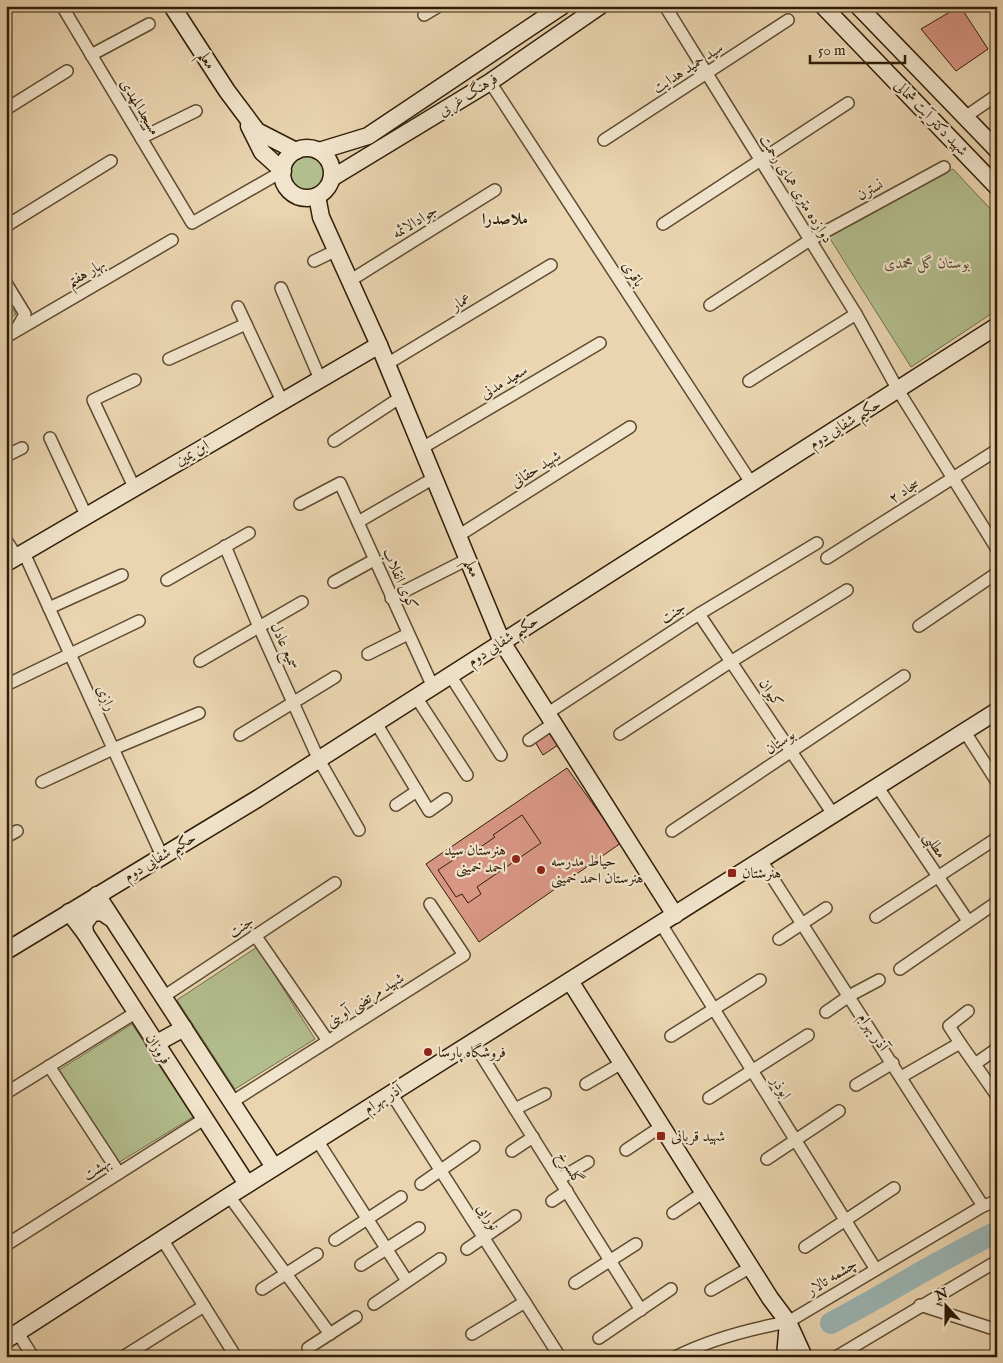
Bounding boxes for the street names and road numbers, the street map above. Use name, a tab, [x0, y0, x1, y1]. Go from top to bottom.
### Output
street label: سید حمید هدایت	[649, 38, 727, 98]
street label: معلم	[190, 47, 220, 76]
street label: فرهنگ غربی	[434, 68, 502, 122]
street label: مسجدالمهدی	[116, 75, 164, 139]
street label: شهید دکتر آیت شمالی	[890, 76, 972, 160]
street label: دوازده متری همای رحمت	[755, 131, 837, 247]
street label: نسترن	[853, 175, 887, 205]
street label: جوادالائمه	[389, 201, 441, 243]
street label: بهار هفتم	[63, 254, 111, 296]
street label: باقری	[618, 257, 648, 291]
street label: عمار	[446, 289, 474, 316]
street label: سعید مدنی	[477, 360, 531, 404]
street label: حکیم شفایی دوم	[806, 394, 887, 458]
street label: ابن یمین	[172, 436, 212, 470]
street label: شهید حقانی	[507, 446, 565, 492]
street label: سجاد ۲	[885, 474, 923, 508]
street label: کوی انقلاب	[378, 545, 422, 613]
street label: معلم	[455, 556, 484, 582]
street label: جنت	[657, 598, 689, 628]
street label: حکیم شفایی دوم	[464, 611, 545, 675]
street label: سمیع عادل	[262, 619, 304, 674]
street label: کیوان	[755, 675, 787, 711]
street label: رازی	[92, 682, 120, 714]
street label: بوستان	[761, 725, 799, 759]
street label: حکیم شفایی دوم	[120, 828, 202, 890]
street label: مطلبی	[918, 828, 951, 863]
street label: جنت	[225, 912, 257, 942]
street label: شهید مرتضی آوینی	[322, 968, 408, 1032]
street label: آذر بهرام	[851, 1009, 893, 1058]
street label: فروزان	[141, 1030, 175, 1068]
street label: ابوذر	[766, 1071, 795, 1103]
street label: آذر بهرام	[360, 1079, 409, 1121]
street label: گلسرخ	[550, 1148, 587, 1190]
street label: بهشت	[79, 1153, 115, 1185]
street label: نورایی	[472, 1200, 504, 1234]
street label: چشمه تالار	[801, 1254, 861, 1301]

